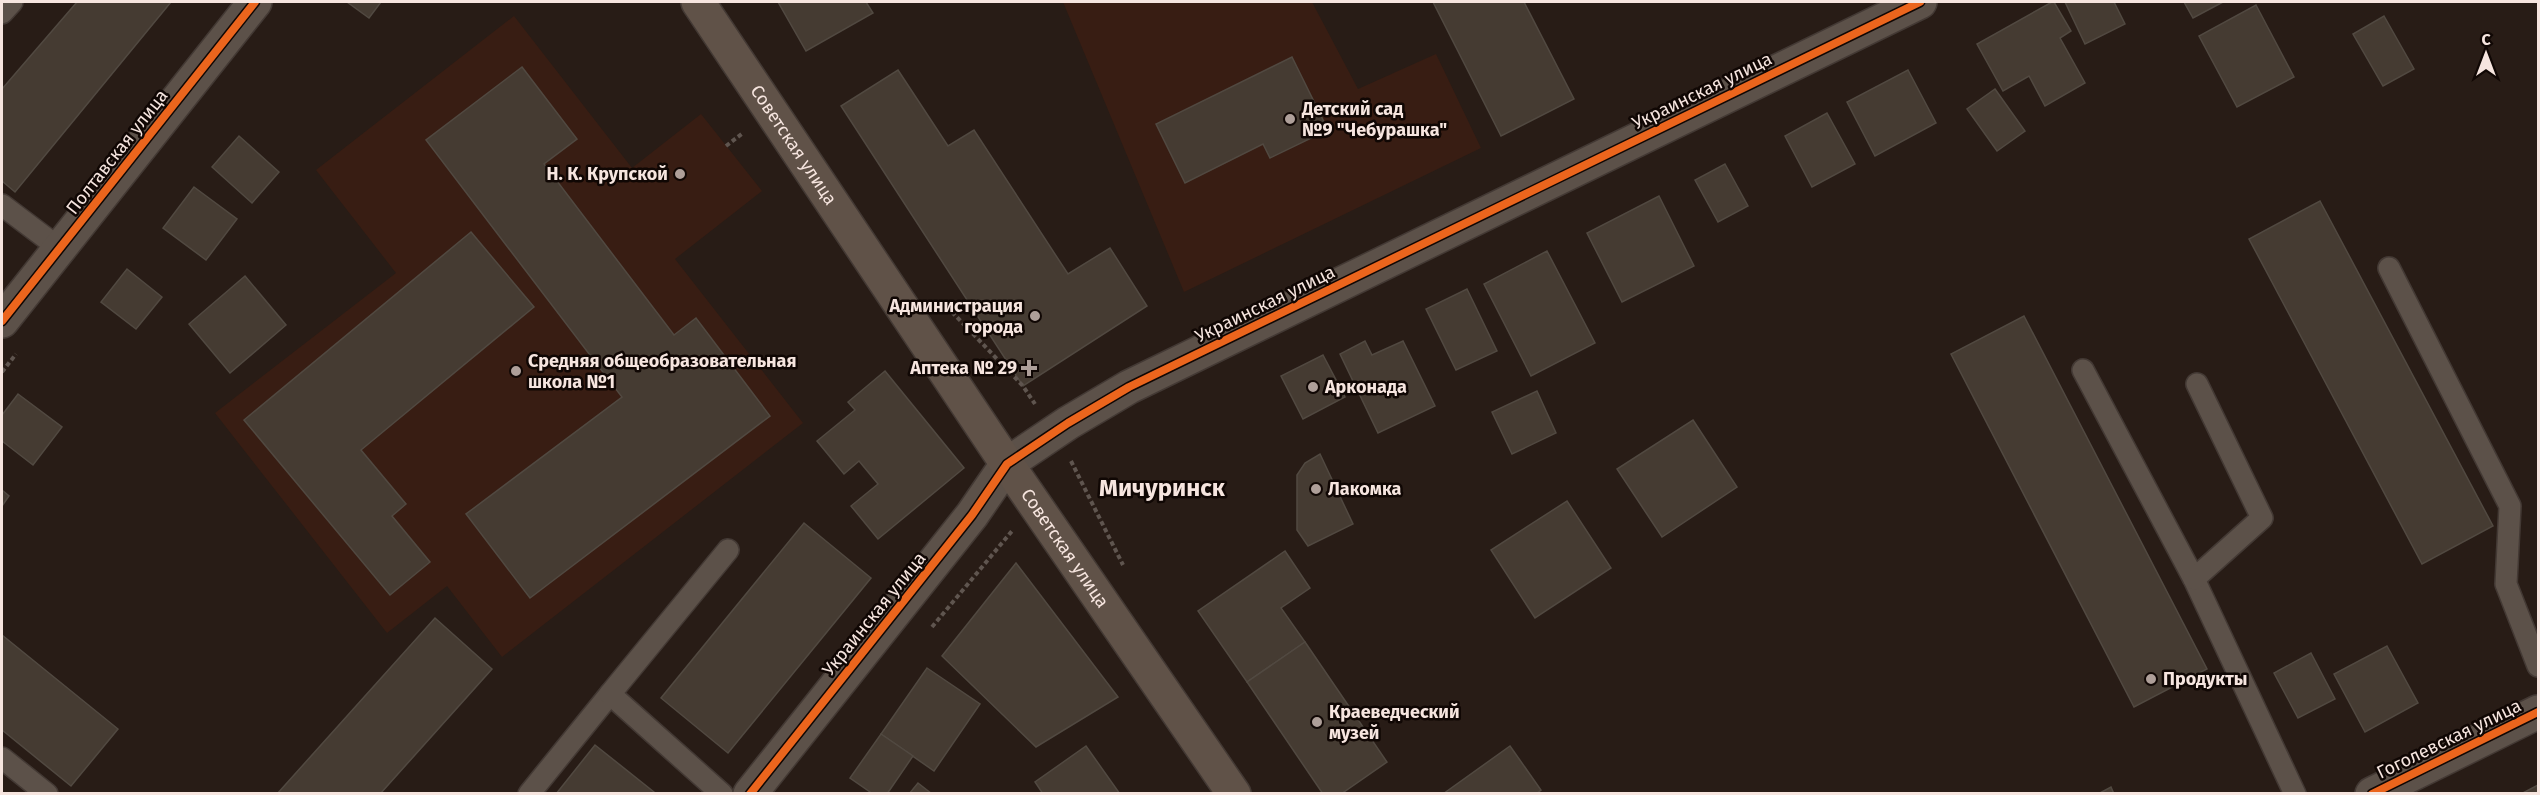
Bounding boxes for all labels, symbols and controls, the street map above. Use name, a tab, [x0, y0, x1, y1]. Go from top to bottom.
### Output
north arrow	[2456, 24, 2516, 84]
text: С	[2481, 30, 2491, 49]
street label: Украинская улица	[1629, 48, 1775, 134]
street label: Советская улица	[746, 81, 842, 209]
street label: Полтавская улица	[61, 85, 173, 219]
place label: Детский сад №9 "Чебурашка"	[1301, 98, 1447, 141]
marker: Детский сад №9 "Чебурашка"	[1283, 112, 1297, 126]
place label: Н. К. Крупской	[547, 163, 668, 185]
marker: Н. К. Крупской	[673, 167, 687, 181]
street label: Украинская улица	[1192, 261, 1338, 347]
place label: Администрация города	[888, 295, 1023, 338]
marker: Администрация города	[1028, 309, 1042, 323]
place label: Средняя общеобразовательная школа №1	[528, 350, 797, 393]
place label: Аптека № 29	[909, 357, 1017, 379]
marker: Аптека № 29	[1022, 361, 1036, 375]
marker: Средняя общеобразовательная школа №1	[509, 364, 523, 378]
place label: Арконада	[1324, 376, 1407, 398]
marker: Арконада	[1306, 380, 1320, 394]
district label: Мичуринск	[1099, 474, 1226, 502]
place label: Лакомка	[1328, 478, 1401, 500]
marker: Лакомка	[1309, 482, 1323, 496]
street label: Советская улица	[1016, 484, 1114, 612]
street label: Украинская улица	[817, 548, 931, 680]
place label: Продукты	[2163, 668, 2247, 690]
marker: Продукты	[2144, 672, 2158, 686]
street label: Гоголевская улица	[2373, 694, 2525, 784]
place label: Краеведческий музей	[1329, 701, 1460, 744]
marker: Краеведческий музей	[1310, 715, 1324, 729]

